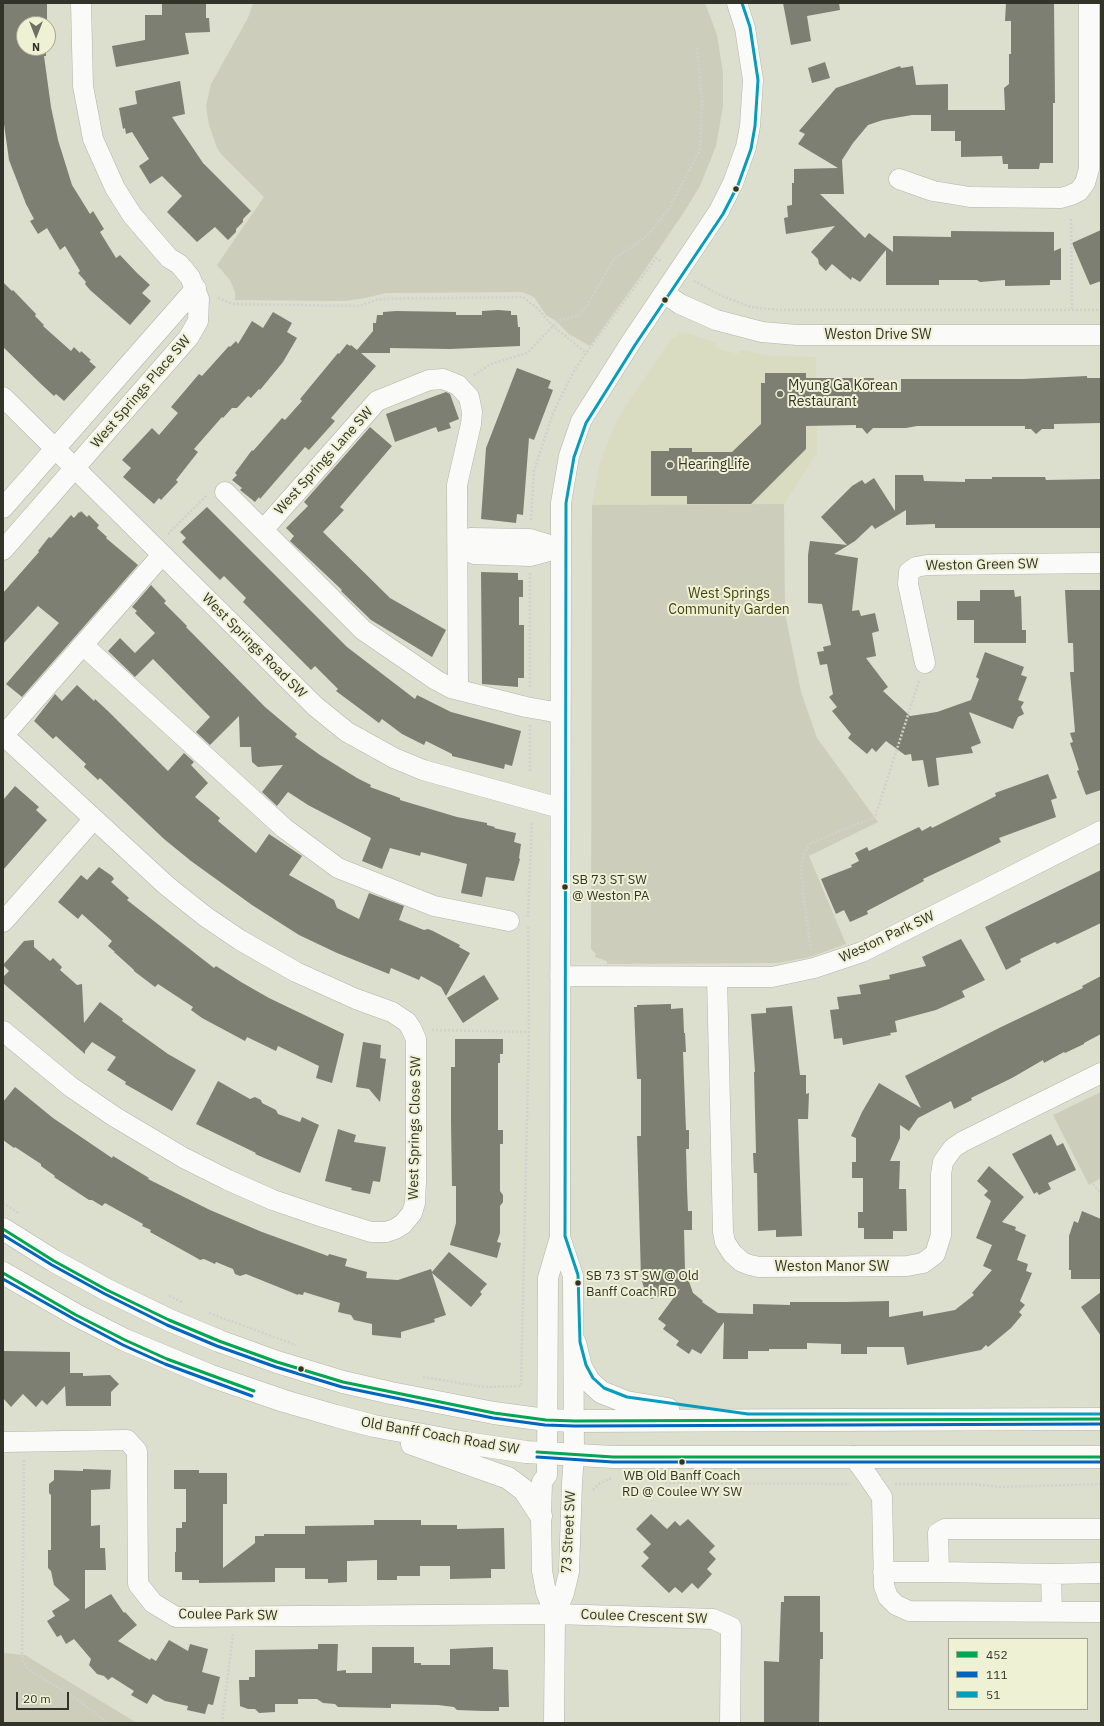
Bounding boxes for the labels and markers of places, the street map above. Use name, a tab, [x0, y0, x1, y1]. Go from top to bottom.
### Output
unlabelled marker	[731, 184, 741, 194]
unlabelled marker	[660, 295, 670, 305]
place label: Myung Ga Korean Restaurant	[788, 378, 898, 410]
marker: Myung Ga Korean Restaurant	[775, 389, 785, 399]
place label: HearingLife	[678, 457, 750, 473]
marker: HearingLife	[665, 460, 675, 470]
place label: SB 73 ST SW @ Weston PA	[572, 872, 649, 903]
marker: SB 73 ST SW @ Weston PA	[560, 882, 570, 892]
place label: SB 73 ST SW @ Old Banff Coach RD	[586, 1268, 699, 1299]
marker: SB 73 ST SW @ Old Banff Coach RD	[573, 1278, 583, 1288]
unlabelled marker	[296, 1364, 306, 1374]
marker: WB Old Banff Coach RD @ Coulee WY SW	[677, 1457, 687, 1467]
place label: WB Old Banff Coach RD @ Coulee WY SW	[622, 1468, 742, 1499]

